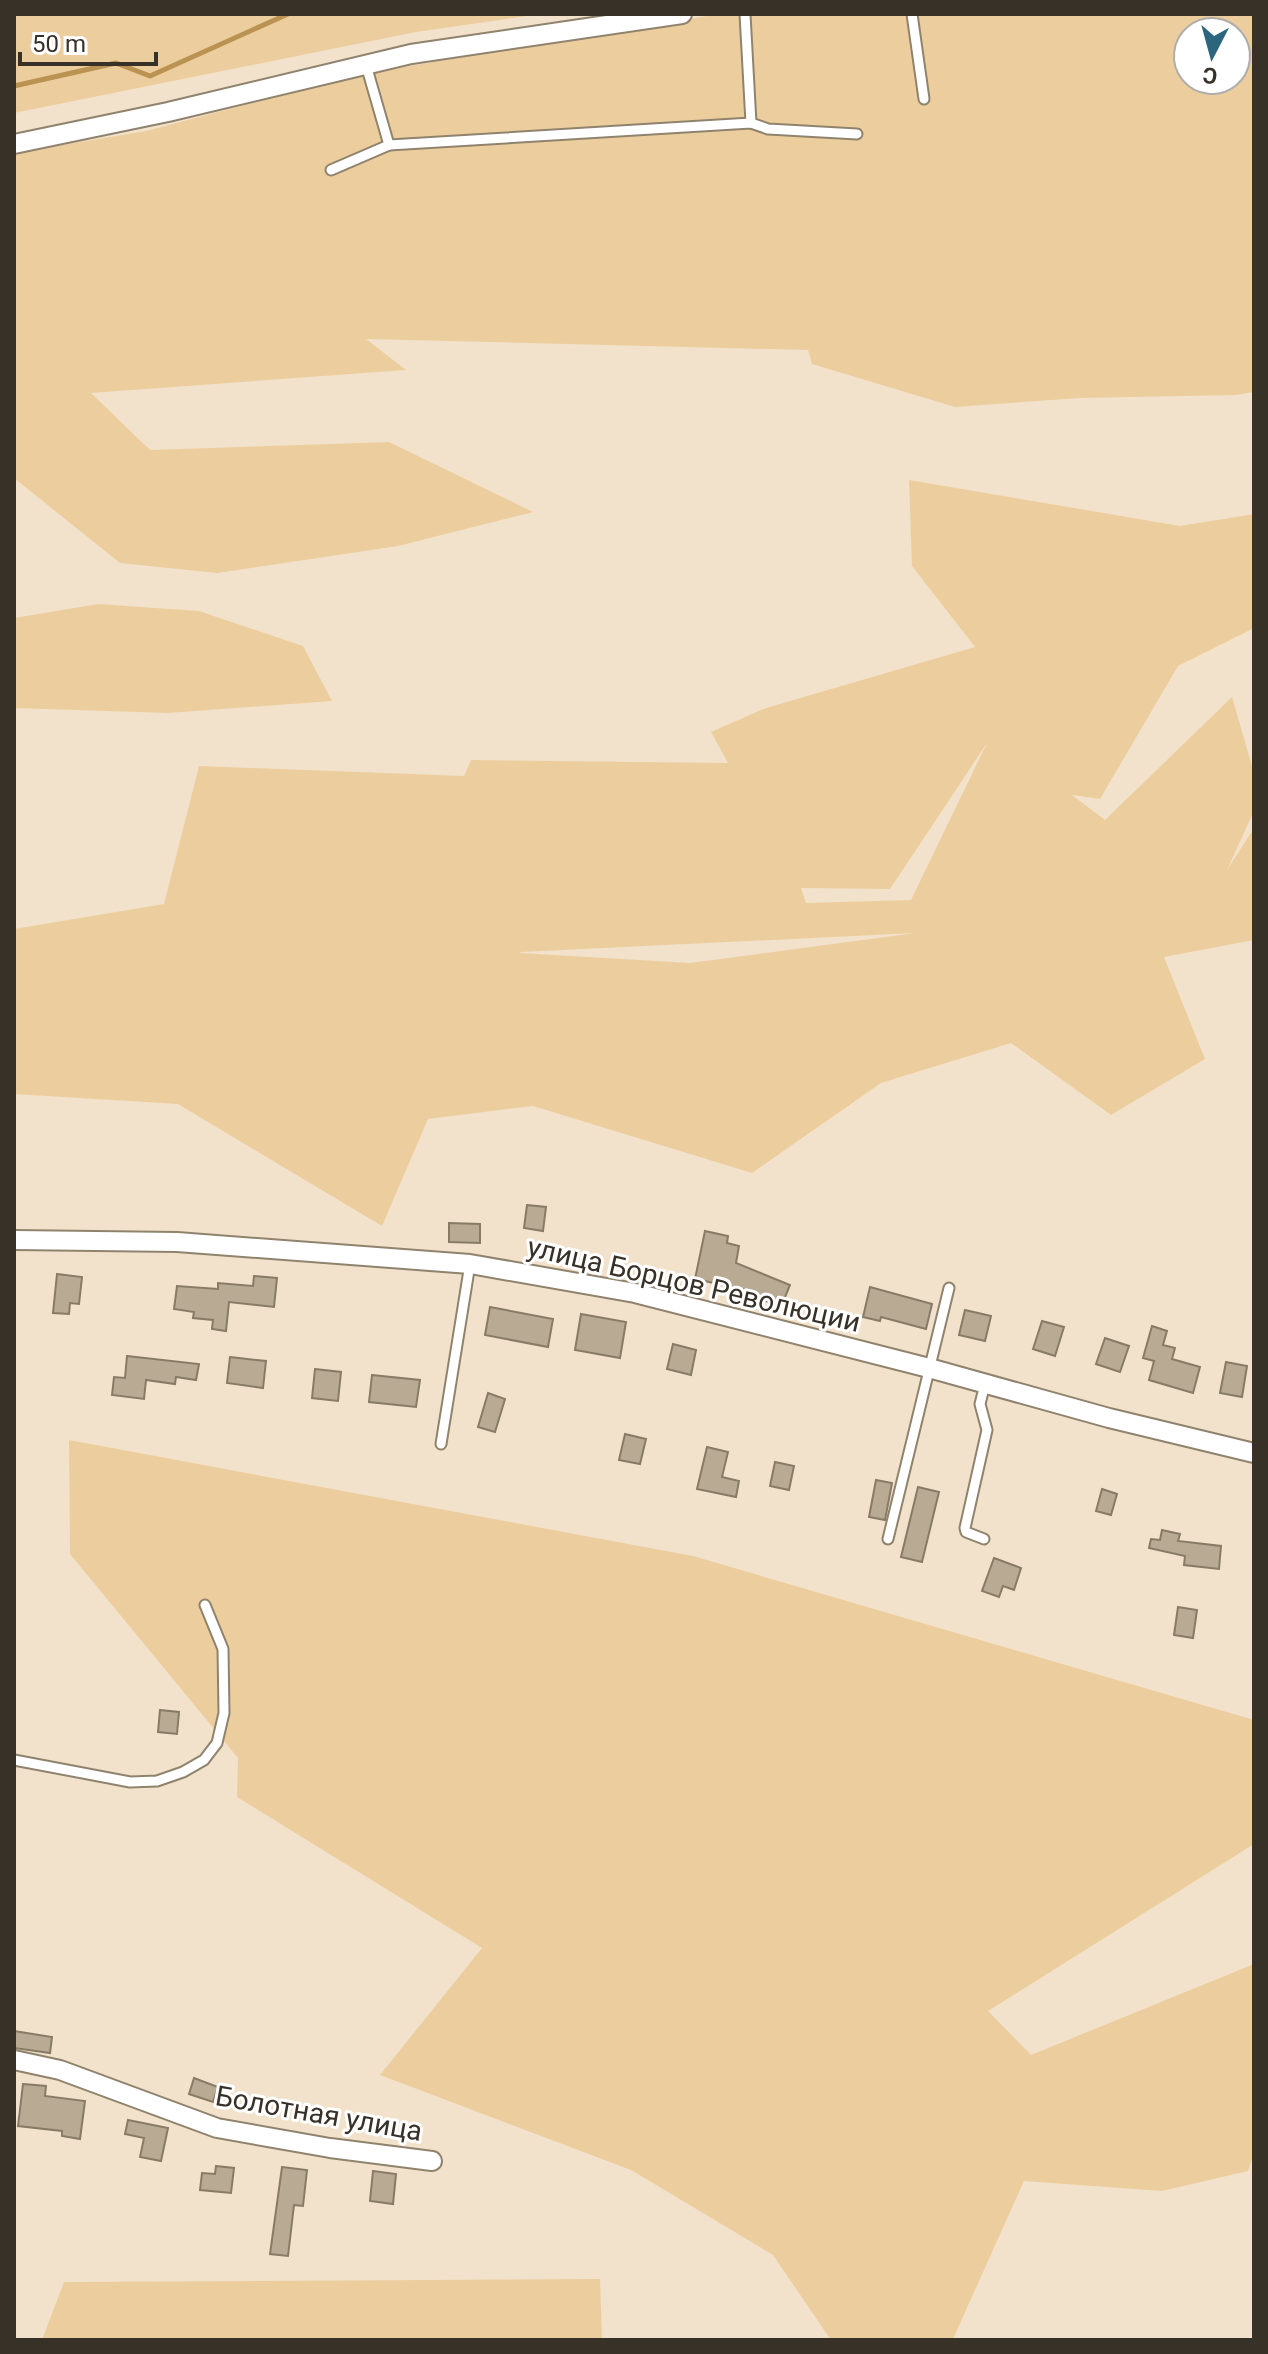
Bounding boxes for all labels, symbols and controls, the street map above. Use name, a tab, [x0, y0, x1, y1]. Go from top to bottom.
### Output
scale bar	[20, 16, 156, 66]
north arrow	[1172, 16, 1252, 96]
text: 50 m	[32, 30, 86, 58]
text: С	[1201, 62, 1218, 89]
street label: улица Борцов Революции	[524, 1230, 864, 1339]
street label: Болотная улица	[213, 2079, 425, 2148]

